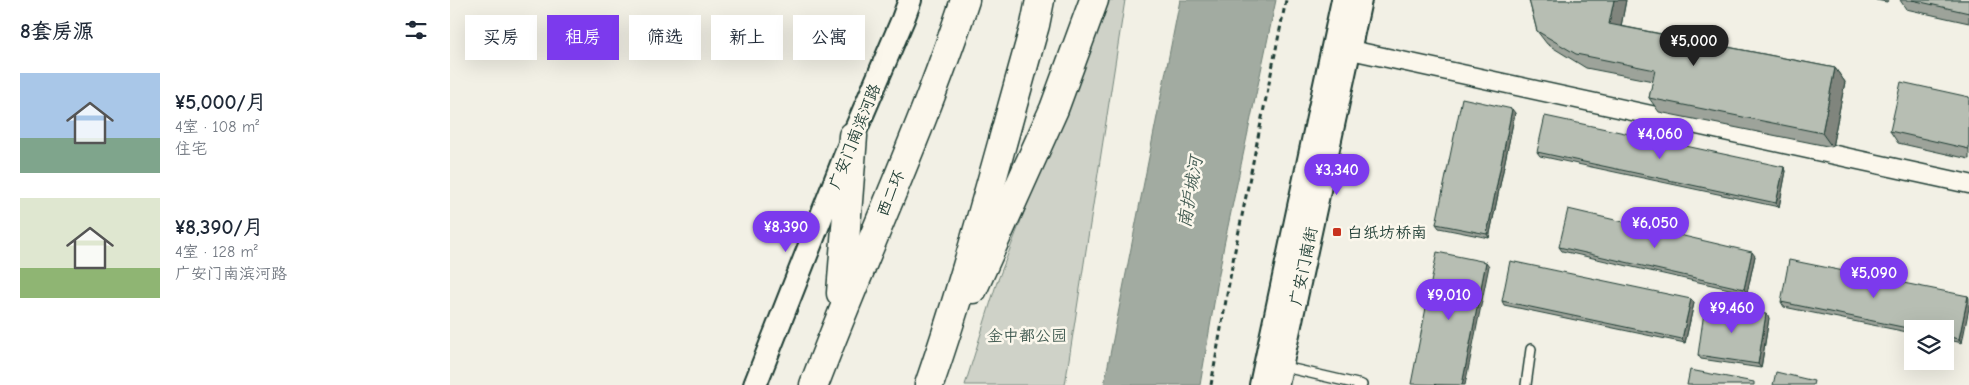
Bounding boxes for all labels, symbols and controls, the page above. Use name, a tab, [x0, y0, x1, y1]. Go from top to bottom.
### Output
chip: 买房	[465, 15, 537, 60]
chip: 租房	[547, 15, 619, 60]
chip: 筛选	[629, 15, 701, 60]
chip: 新上	[711, 15, 783, 60]
chip: 公寓	[793, 15, 865, 60]
icon: filters	[402, 16, 430, 44]
text: 8套房源	[20, 19, 94, 43]
pin: ¥5,000	[1653, 24, 1735, 67]
text: ¥5,000	[1671, 32, 1717, 50]
street label: 广安门南滨河路	[826, 81, 884, 192]
text: ¥5,000/月	[175, 90, 267, 114]
icon: home	[60, 93, 120, 153]
text: 4室 · 108 m²	[175, 118, 259, 136]
pin: ¥4,060	[1619, 118, 1701, 160]
text: ¥4,060	[1637, 125, 1683, 143]
text: 住宅	[175, 140, 207, 158]
water label: 南护城河	[1174, 152, 1208, 229]
pin: ¥3,340	[1296, 154, 1378, 196]
text: ¥3,340	[1315, 161, 1359, 179]
street label: 西二环	[874, 168, 908, 219]
pin: ¥6,050	[1614, 206, 1696, 249]
pin: ¥8,390	[745, 210, 827, 253]
text: ¥6,050	[1632, 214, 1678, 232]
text: ¥8,390/月	[175, 215, 264, 239]
icon: home	[60, 218, 120, 278]
text: ¥8,390	[764, 218, 808, 236]
place label: 白纸坊桥南	[1347, 224, 1427, 242]
street label: 广安门南街	[1287, 225, 1321, 307]
marker: 白纸坊桥南	[1331, 226, 1343, 238]
text: 4室 · 128 m²	[175, 243, 258, 261]
pin: ¥5,090	[1833, 256, 1915, 299]
text: ¥5,090	[1851, 264, 1897, 282]
text: 广安门南滨河路	[175, 265, 287, 283]
pin: ¥9,010	[1408, 278, 1490, 321]
text: ¥9,010	[1427, 286, 1471, 304]
pin: ¥9,460	[1691, 292, 1773, 334]
text: ¥9,460	[1710, 299, 1754, 317]
map controls	[1904, 320, 1954, 370]
button: layers	[1904, 320, 1954, 370]
park label: 金中都公园	[987, 327, 1067, 345]

